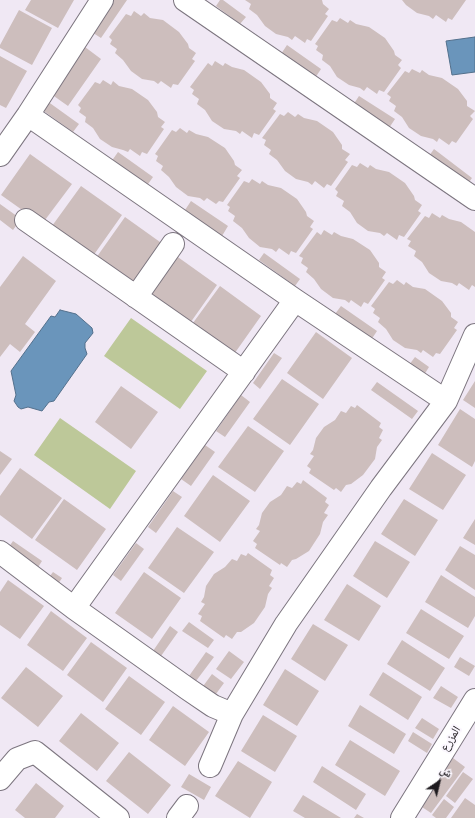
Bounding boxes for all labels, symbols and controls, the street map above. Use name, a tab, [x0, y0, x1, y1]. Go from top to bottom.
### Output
street label: المزرع	[438, 724, 464, 754]
north arrow	[419, 762, 459, 802]
text: ش	[438, 763, 455, 780]

